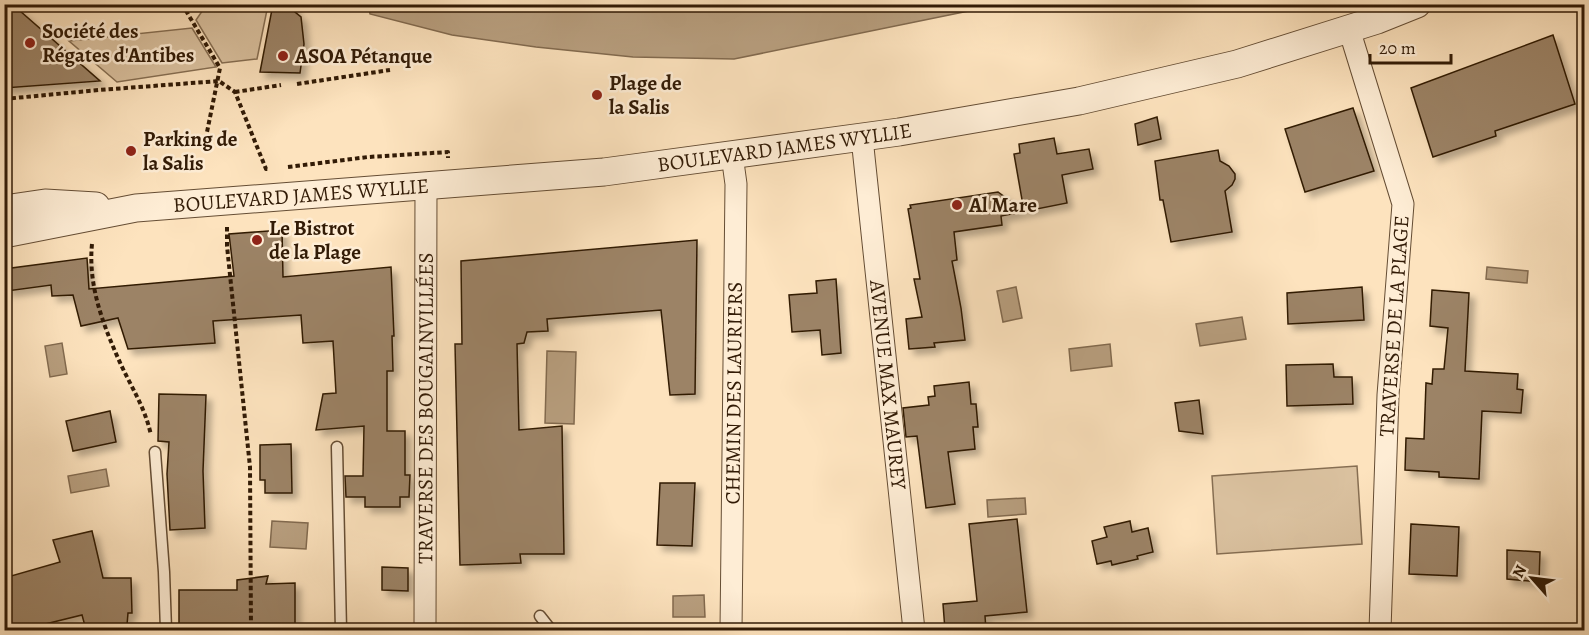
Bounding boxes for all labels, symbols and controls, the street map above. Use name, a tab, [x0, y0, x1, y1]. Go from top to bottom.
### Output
place label: Société des Régates d'Antibes	[42, 17, 194, 69]
scale bar	[1370, 27, 1451, 65]
marker: Société des Régates d'Antibes	[23, 36, 37, 50]
text: 20 m	[1379, 36, 1416, 60]
place label: ASOA Pétanque	[294, 42, 432, 70]
marker: ASOA Pétanque	[276, 49, 290, 63]
place label: Plage de la Salis	[609, 69, 682, 121]
marker: Plage de la Salis	[590, 88, 604, 102]
street label: BOULEVARD JAMES WYLLIE	[655, 116, 914, 179]
place label: Parking de la Salis	[143, 125, 238, 177]
marker: Parking de la Salis	[124, 144, 138, 158]
street label: BOULEVARD JAMES WYLLIE	[172, 172, 430, 219]
place label: Al Mare	[968, 191, 1037, 219]
marker: Al Mare	[950, 198, 964, 212]
place label: Le Bistrot de la Plage	[269, 214, 361, 266]
street label: TRAVERSE DE LA PLAGE	[1372, 215, 1416, 437]
marker: Le Bistrot de la Plage	[250, 233, 264, 247]
street label: TRAVERSE DES BOUGAINVILLÉES	[411, 252, 440, 564]
street label: AVENUE MAX MAUREY	[863, 278, 913, 491]
street label: CHEMIN DES LAURIERS	[718, 281, 749, 505]
north arrow	[1502, 548, 1562, 608]
text: N	[1507, 561, 1532, 582]

